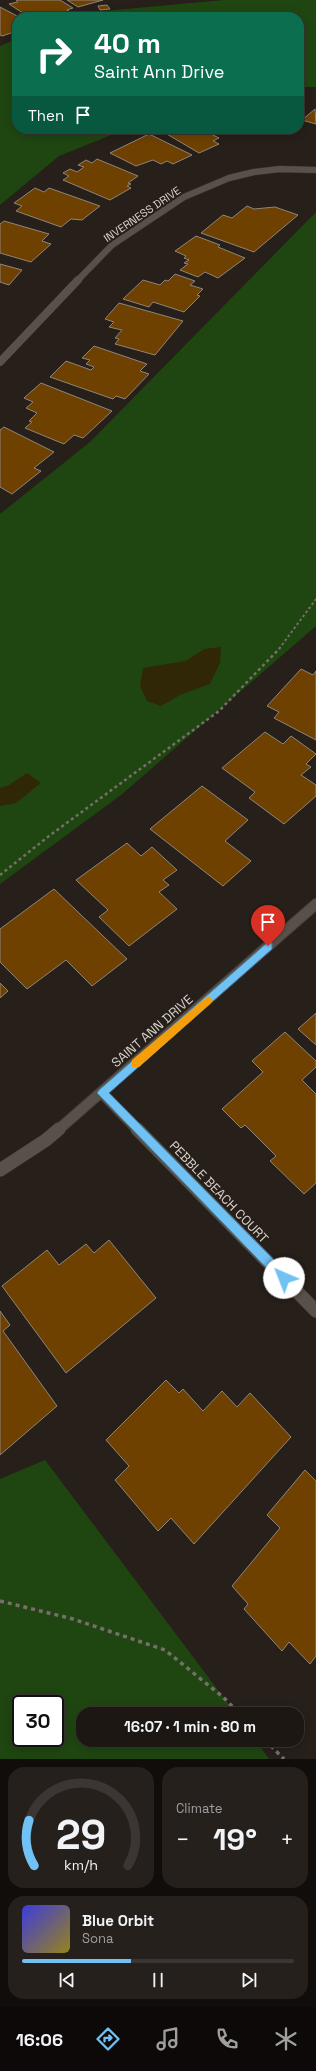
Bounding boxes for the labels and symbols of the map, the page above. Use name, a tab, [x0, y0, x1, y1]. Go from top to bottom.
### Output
street label: INVERNESS DRIVE	[101, 183, 183, 245]
pin	[251, 905, 285, 946]
street label: SAINT ANN DRIVE	[108, 991, 196, 1071]
street label: PEBBLE BEACH COURT	[166, 1137, 272, 1247]
position arrow	[263, 1257, 305, 1299]
speed limit sign: 30	[12, 1695, 64, 1747]

